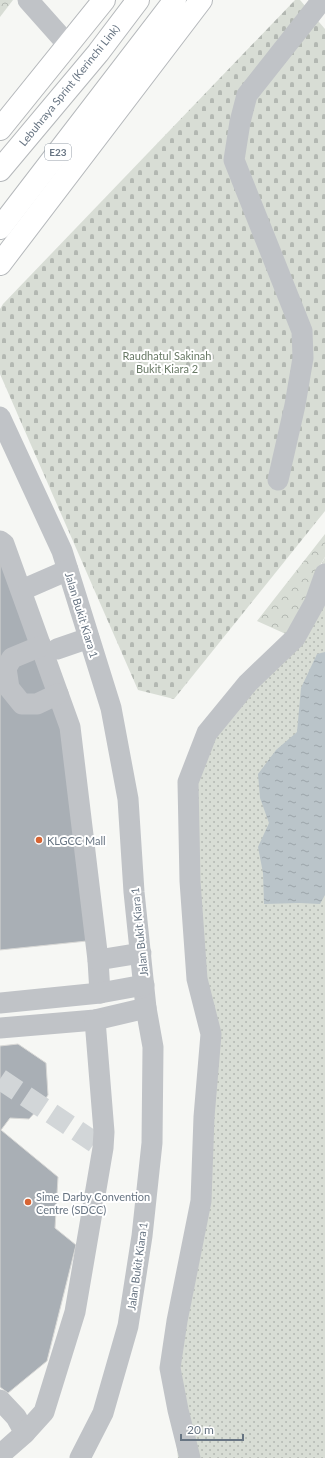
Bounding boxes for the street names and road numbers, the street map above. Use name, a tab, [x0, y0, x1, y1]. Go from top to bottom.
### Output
street label: Lebuhraya Sprint (Kerinchi Link)	[16, 22, 122, 148]
road number: E23	[45, 144, 71, 160]
street label: Jalan Bukit Kiara 1	[63, 571, 101, 659]
street label: Jalan Bukit Kiara 1	[128, 887, 150, 977]
street label: Jalan Bukit Kiara 1	[124, 1221, 150, 1311]

